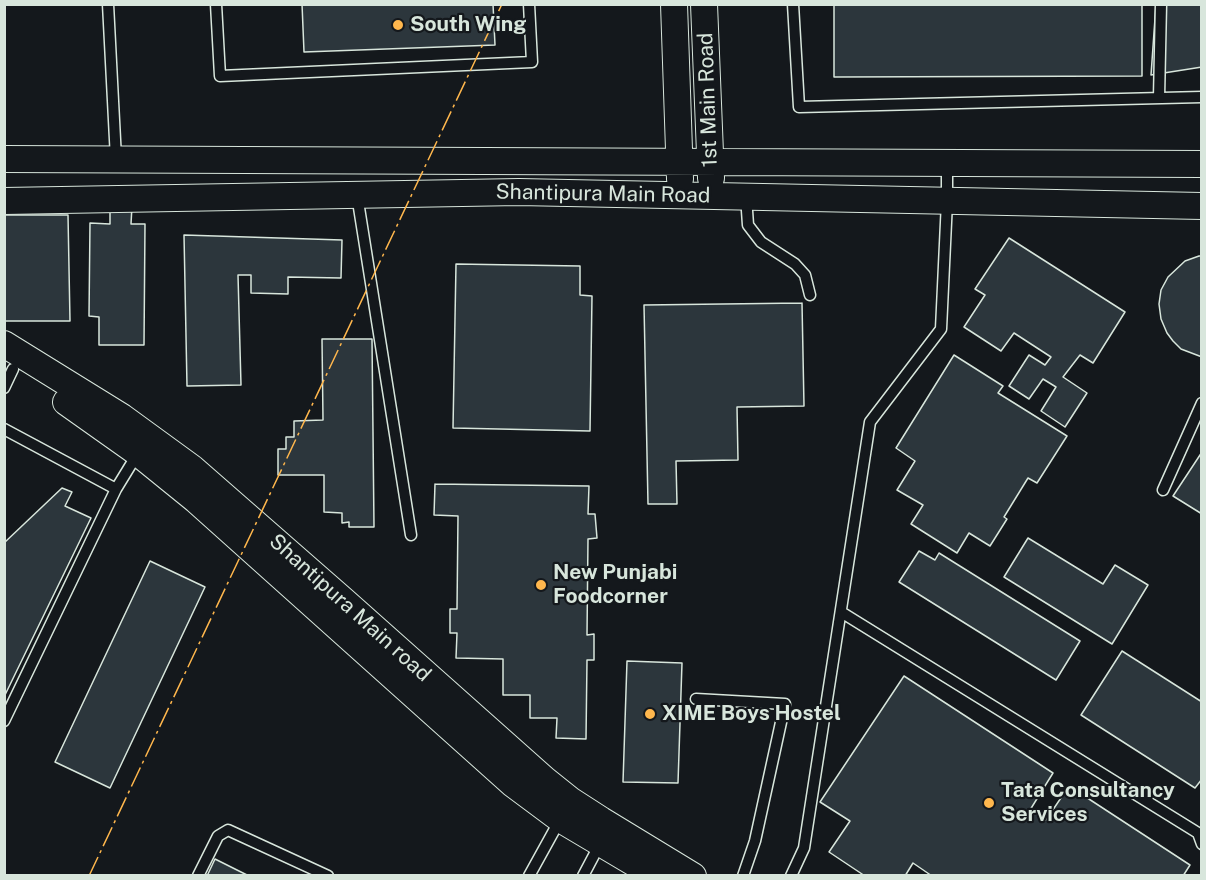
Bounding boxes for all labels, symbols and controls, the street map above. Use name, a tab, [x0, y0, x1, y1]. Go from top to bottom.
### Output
place label: South Wing	[410, 12, 527, 38]
marker: South Wing	[391, 18, 405, 32]
street label: 1st Main Road	[693, 32, 723, 168]
street label: Shantipura Main Road	[495, 180, 711, 208]
street label: Shantipura Main road	[264, 529, 436, 687]
place label: New Punjabi Foodcorner	[553, 560, 677, 610]
marker: New Punjabi Foodcorner	[534, 578, 548, 592]
place label: XIME Boys Hostel	[662, 701, 841, 727]
marker: XIME Boys Hostel	[643, 707, 657, 721]
place label: Tata Consultancy Services	[1001, 778, 1175, 828]
marker: Tata Consultancy Services	[982, 796, 996, 810]

